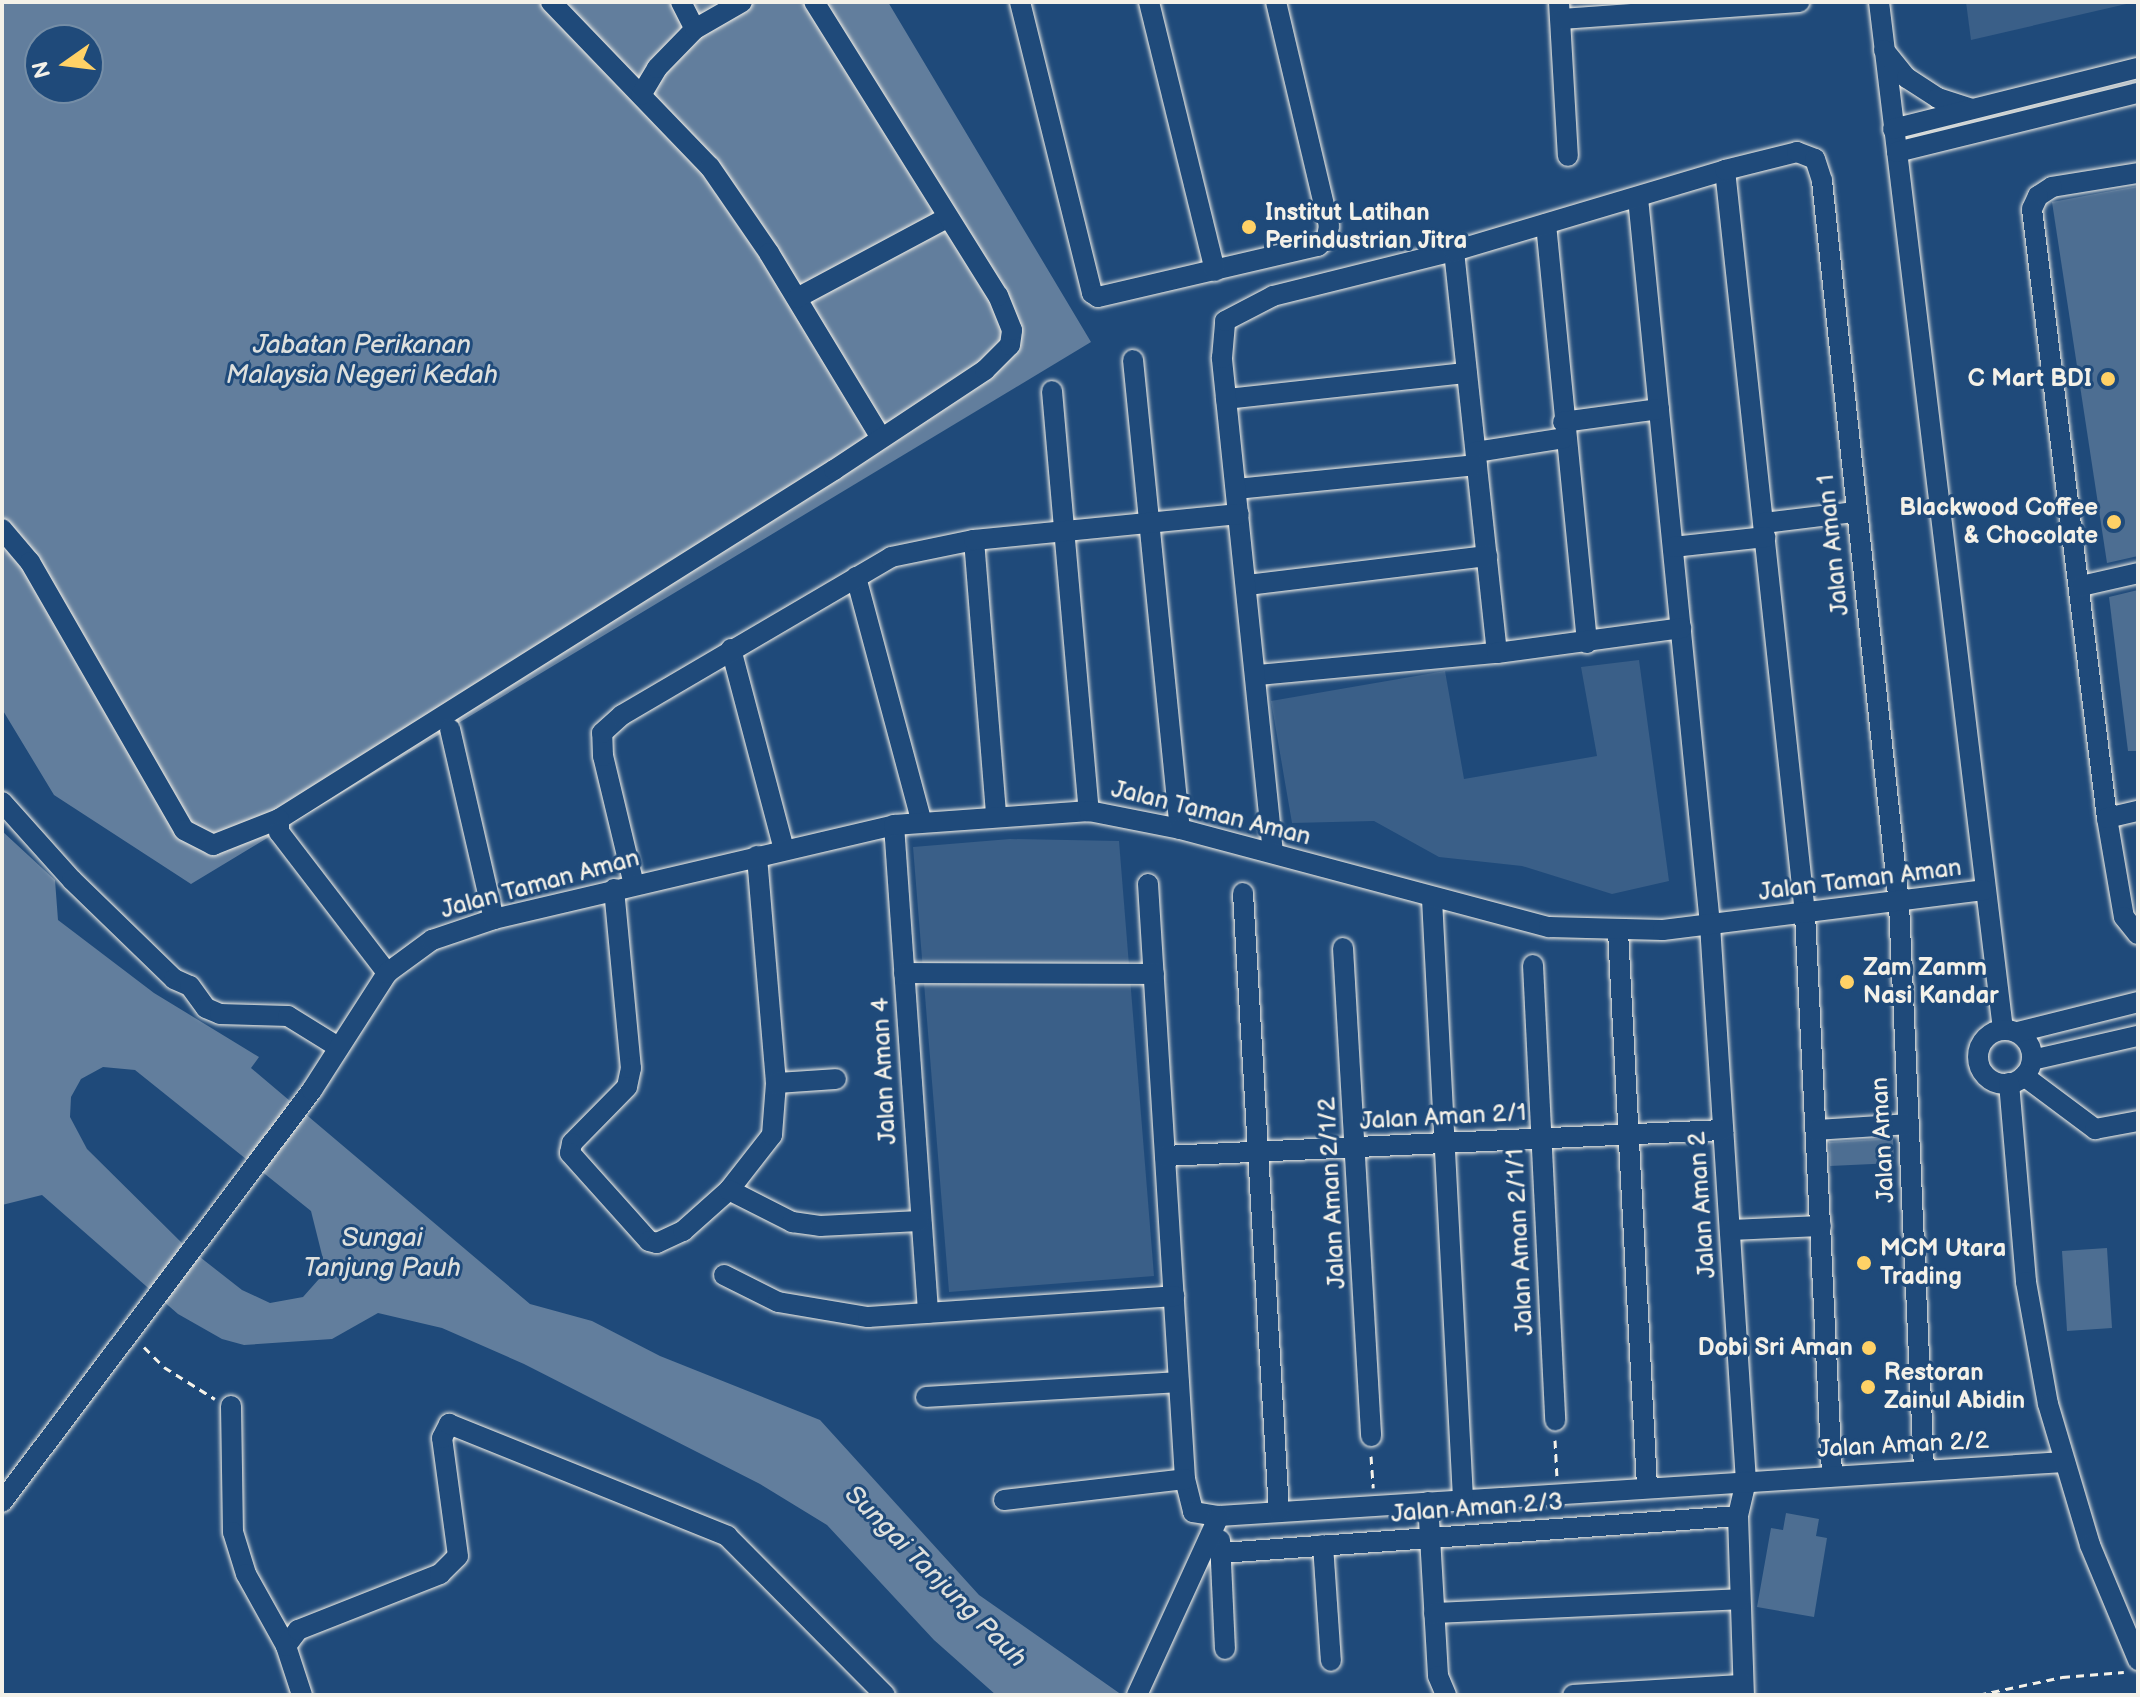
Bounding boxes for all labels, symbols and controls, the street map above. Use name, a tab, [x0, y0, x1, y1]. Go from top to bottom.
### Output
north arrow	[24, 24, 104, 104]
text: N	[27, 58, 57, 81]
place label: Institut Latihan Perindustrian Jitra	[1265, 199, 1467, 255]
marker: Institut Latihan Perindustrian Jitra	[1240, 218, 1258, 236]
water label: Jabatan Perikanan Malaysia Negeri Kedah	[226, 330, 498, 392]
place label: C Mart BDI	[1968, 365, 2092, 393]
marker: C Mart BDI	[2099, 370, 2117, 388]
street label: Jalan Aman 1	[1811, 473, 1855, 617]
place label: Blackwood Coffee & Chocolate	[1899, 494, 2098, 550]
marker: Blackwood Coffee & Chocolate	[2105, 513, 2123, 531]
street label: Jalan Taman Aman	[1108, 774, 1314, 852]
street label: Jalan Taman Aman	[437, 844, 643, 924]
street label: Jalan Taman Aman	[1757, 853, 1963, 907]
place label: Zam Zamm Nasi Kandar	[1863, 954, 1999, 1010]
marker: Zam Zamm Nasi Kandar	[1838, 973, 1856, 991]
street label: Jalan Aman 4	[866, 997, 902, 1145]
street label: Jalan Aman	[1865, 1076, 1901, 1204]
street label: Jalan Aman 2/1/2	[1313, 1096, 1351, 1290]
street label: Jalan Aman 2/1	[1359, 1098, 1527, 1136]
street label: Jalan Aman 2	[1683, 1131, 1721, 1279]
street label: Jalan Aman 2/1/1	[1501, 1148, 1539, 1336]
water label: Sungai Tanjung Pauh	[303, 1223, 461, 1284]
place label: MCM Utara Trading	[1880, 1235, 2006, 1291]
marker: MCM Utara Trading	[1855, 1254, 1873, 1272]
place label: Dobi Sri Aman	[1698, 1334, 1853, 1362]
marker: Dobi Sri Aman	[1860, 1339, 1878, 1357]
place label: Restoran Zainul Abidin	[1884, 1359, 2025, 1415]
marker: Restoran Zainul Abidin	[1859, 1378, 1877, 1396]
street label: Jalan Aman 2/2	[1817, 1426, 1989, 1464]
water label: Sungai Tanjung Pauh	[837, 1479, 1033, 1675]
street label: Jalan Aman 2/3	[1390, 1488, 1564, 1528]

